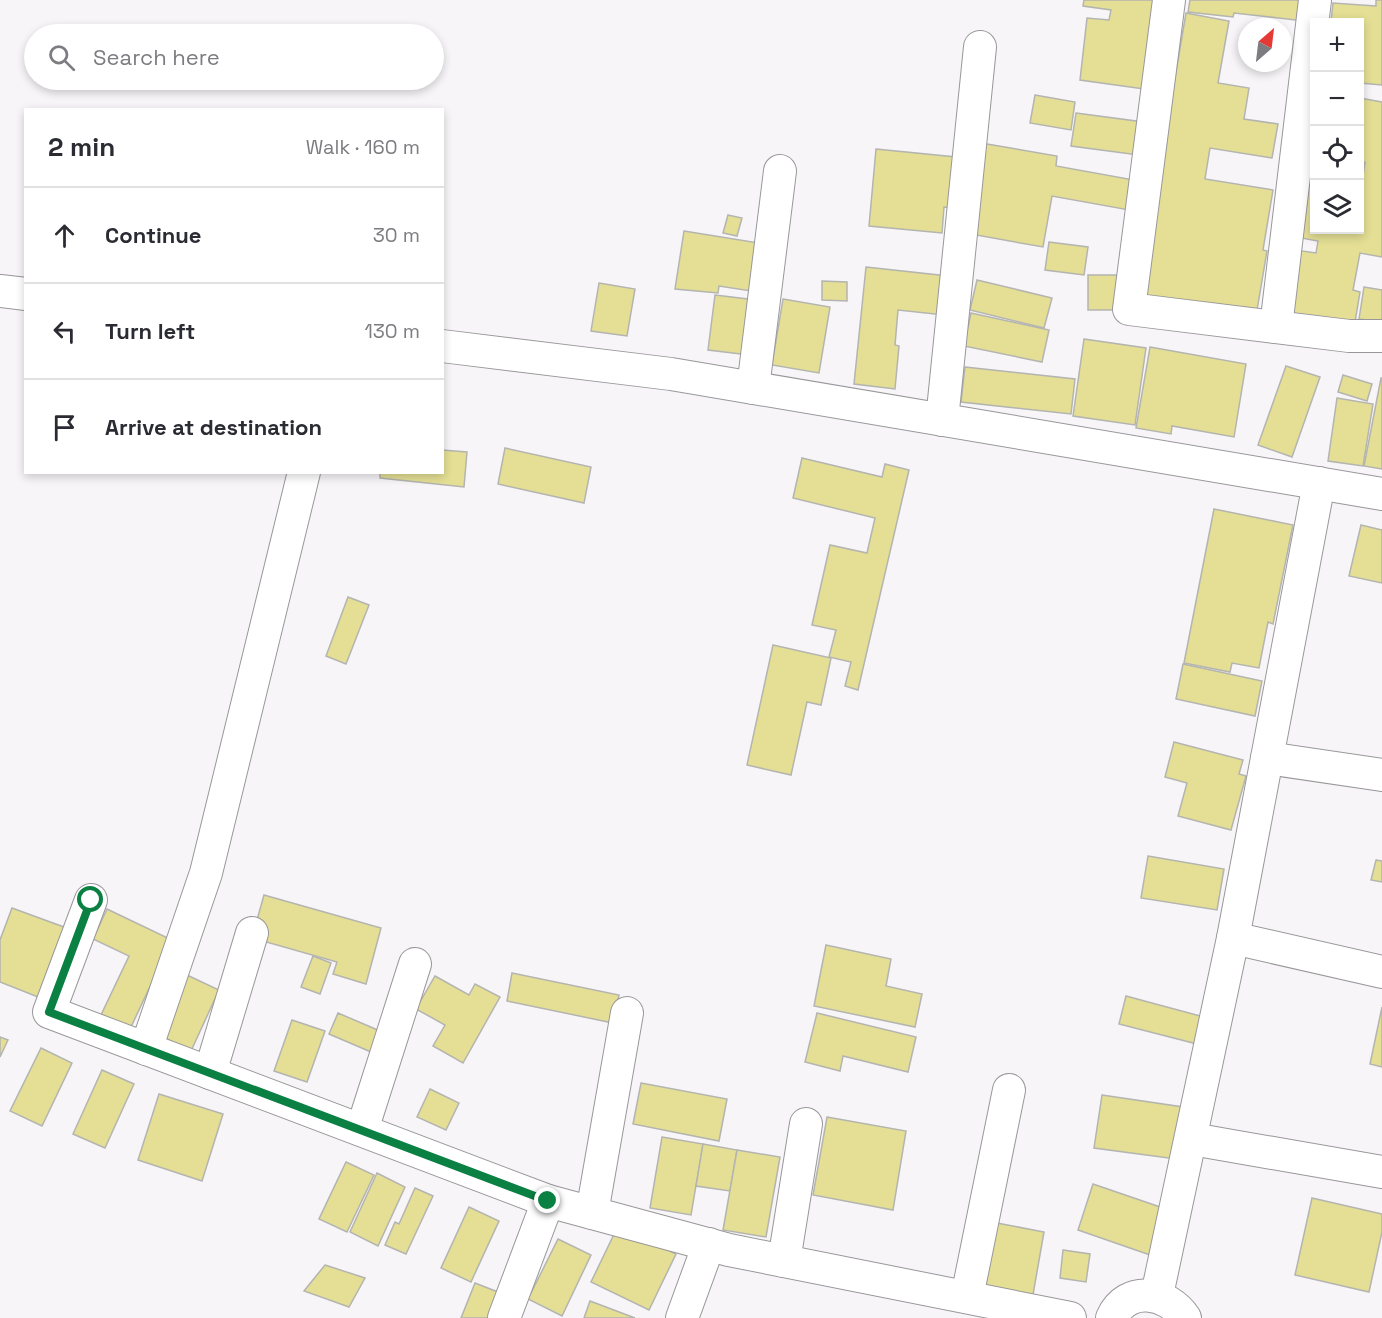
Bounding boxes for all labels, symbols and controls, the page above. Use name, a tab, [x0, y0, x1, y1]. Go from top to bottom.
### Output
north arrow	[1238, 18, 1292, 72]
map controls	[1310, 18, 1364, 234]
button: +	[1310, 18, 1364, 72]
search box	[24, 24, 444, 90]
icon: search	[45, 41, 78, 74]
text: Search here	[93, 43, 220, 71]
button: −	[1310, 72, 1364, 126]
button: locate	[1310, 126, 1364, 180]
text: 2 min	[48, 130, 115, 164]
text: Walk · 160 m	[306, 134, 420, 160]
button: layers	[1310, 180, 1364, 234]
icon: ahead	[48, 219, 81, 252]
text: Continue	[105, 221, 201, 249]
text: 30 m	[373, 222, 420, 248]
icon: left	[48, 315, 81, 348]
text: Turn left	[105, 317, 195, 345]
text: 130 m	[364, 318, 420, 344]
icon: arrive	[48, 411, 81, 444]
text: Arrive at destination	[105, 413, 322, 441]
route start	[77, 886, 103, 912]
route end	[534, 1187, 560, 1213]

